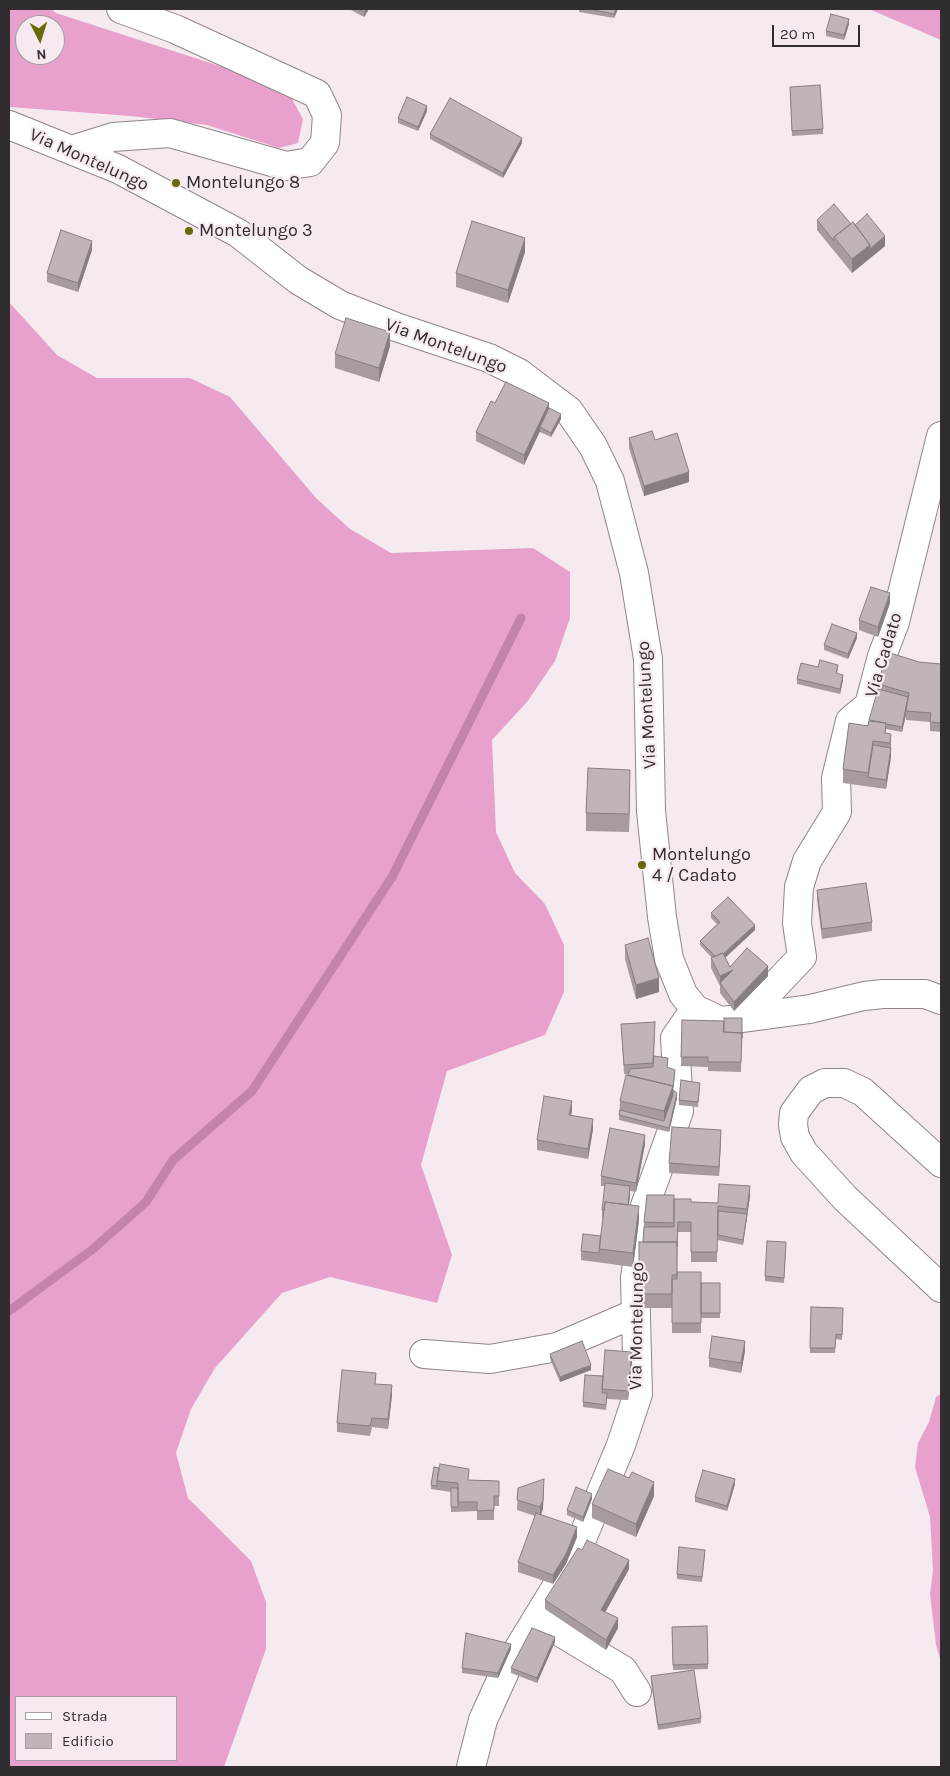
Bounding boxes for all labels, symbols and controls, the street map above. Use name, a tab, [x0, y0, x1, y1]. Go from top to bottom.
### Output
north arrow	[15, 15, 65, 65]
scale bar	[775, 15, 862, 47]
text: 20 m	[780, 25, 815, 43]
text: N	[36, 46, 47, 63]
street label: Via Montelungo	[26, 124, 152, 196]
place label: Montelungo 8	[186, 172, 300, 194]
marker: Montelungo 8	[170, 177, 182, 189]
place label: Montelungo 3	[199, 220, 313, 242]
marker: Montelungo 3	[183, 225, 195, 237]
street label: Via Montelungo	[382, 314, 510, 378]
street label: Via Cadato	[861, 610, 907, 700]
street label: Via Montelungo	[633, 640, 661, 770]
place label: Montelungo 4 / Cadato	[652, 844, 751, 886]
marker: Montelungo 4 / Cadato	[636, 859, 648, 871]
street label: Via Montelungo	[625, 1262, 649, 1390]
legend	[15, 1696, 178, 1761]
text: Strada	[62, 1707, 108, 1725]
text: Edificio	[62, 1732, 114, 1750]

